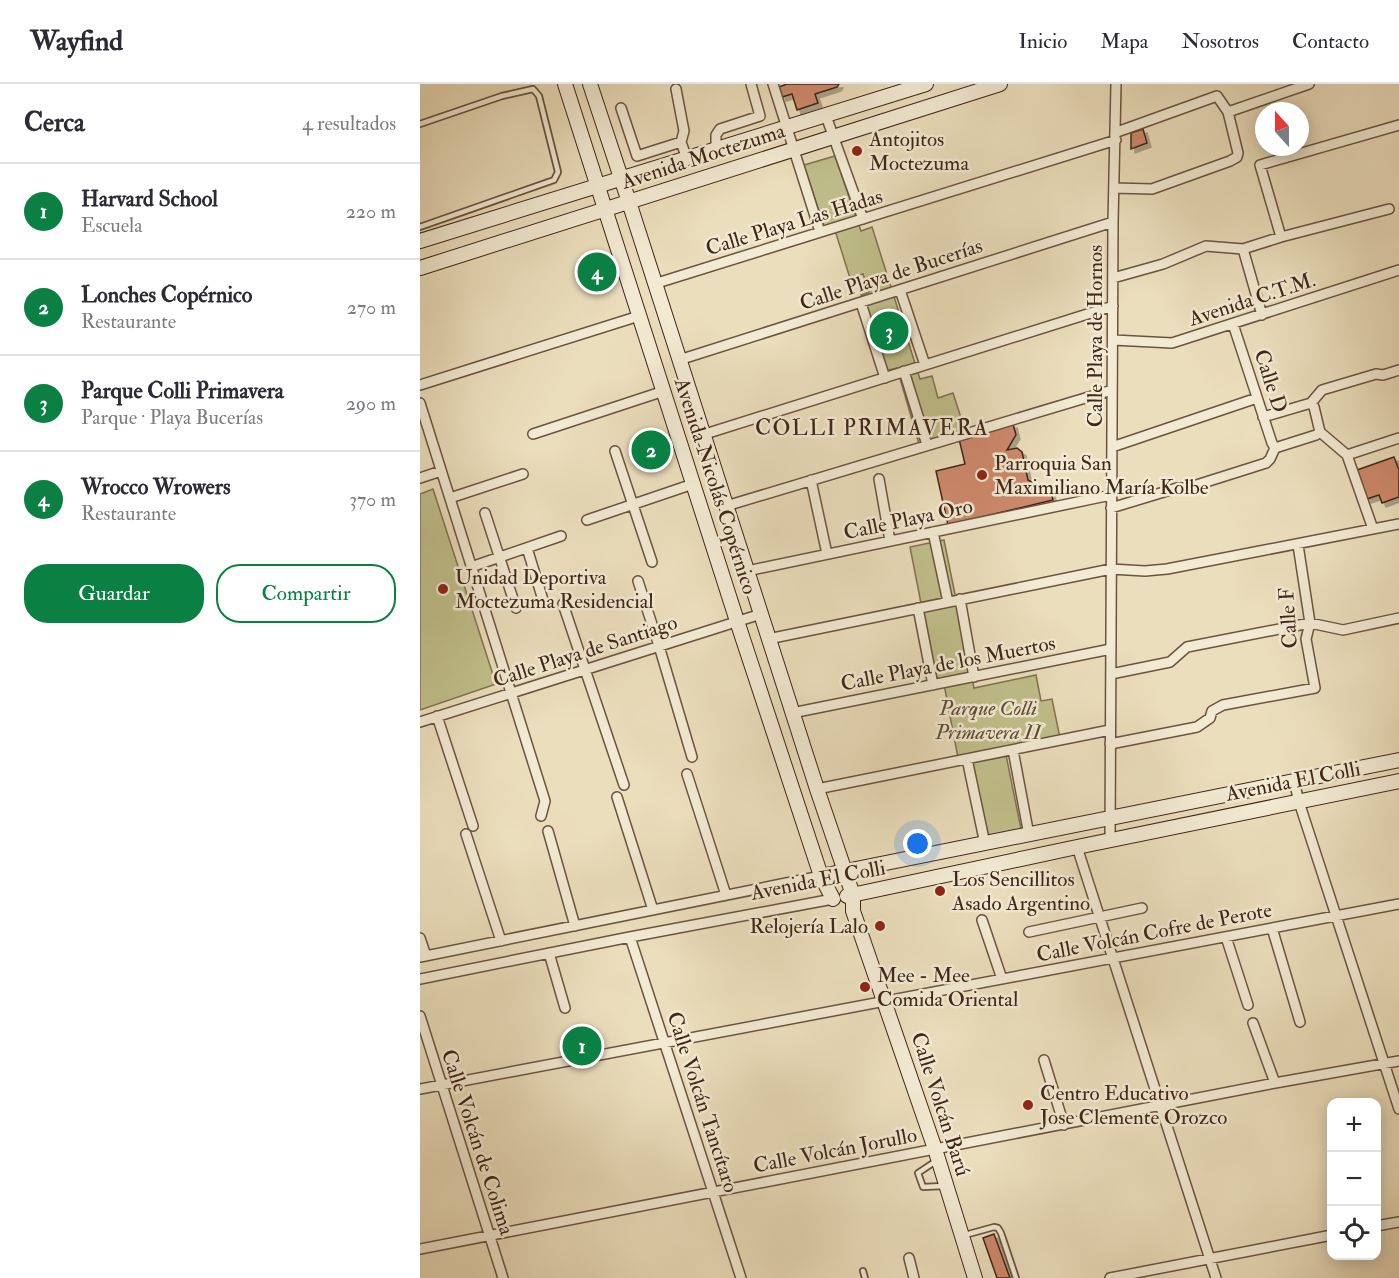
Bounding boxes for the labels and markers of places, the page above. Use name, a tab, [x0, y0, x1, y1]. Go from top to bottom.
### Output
place label: Antojitos Moctezuma	[868, 126, 969, 177]
marker: Antojitos Moctezuma	[850, 144, 864, 158]
pin: 4	[578, 250, 616, 294]
pin: 3	[870, 308, 908, 354]
pin: 2	[632, 428, 670, 472]
place label: Parroquia San Maximiliano María Kolbe	[994, 450, 1209, 501]
marker: Parroquia San Maximiliano María Kolbe	[975, 468, 989, 482]
place label: Unidad Deportiva Moctezuma Residencial	[455, 564, 654, 615]
marker: Unidad Deportiva Moctezuma Residencial	[436, 582, 450, 596]
place label: Los Sencillitos Asado Argentino	[951, 866, 1090, 917]
marker: Los Sencillitos Asado Argentino	[933, 884, 947, 898]
place label: Relojería Lalo	[750, 913, 868, 940]
marker: Relojería Lalo	[873, 919, 887, 933]
place label: Mee - Mee Comida Oriental	[877, 962, 1019, 1013]
marker: Mee - Mee Comida Oriental	[858, 980, 872, 994]
pin: 1	[562, 1024, 602, 1068]
place label: Centro Educativo Jose Clemente Orozco	[1039, 1080, 1227, 1131]
marker: Centro Educativo Jose Clemente Orozco	[1021, 1098, 1035, 1112]

